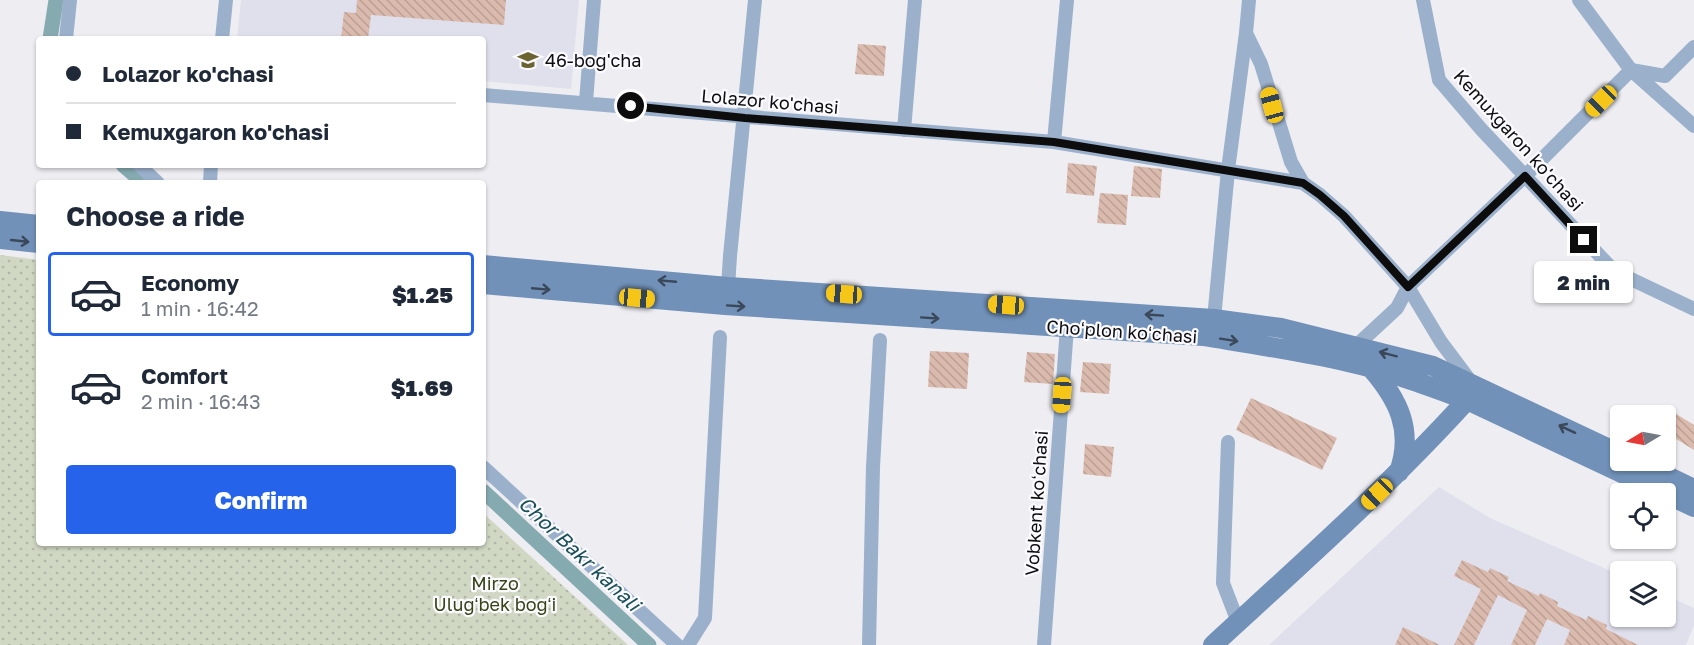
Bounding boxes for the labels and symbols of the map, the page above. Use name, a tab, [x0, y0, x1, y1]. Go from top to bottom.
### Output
school or university icon: 46-bog'cha	[516, 48, 540, 72]
place label: 46-bog'cha	[545, 49, 641, 71]
street label: Kemuxgaron ko'chasi	[1450, 65, 1588, 215]
car	[1582, 82, 1620, 120]
street label: Lolazor ko'chasi	[700, 84, 840, 118]
car	[1259, 85, 1285, 125]
route start	[617, 92, 644, 119]
route end	[1570, 226, 1597, 253]
one-way arrow	[9, 236, 29, 247]
callout: 2 min	[1534, 261, 1634, 303]
one-way arrow	[657, 275, 677, 286]
one-way arrow	[531, 284, 551, 295]
car	[825, 284, 863, 304]
car	[618, 287, 656, 309]
car	[987, 295, 1025, 315]
one-way arrow	[725, 301, 745, 312]
one-way arrow	[1145, 309, 1165, 320]
one-way arrow	[920, 313, 940, 324]
street label: Choʻplon koʻchasi	[1046, 315, 1198, 347]
one-way arrow	[1219, 335, 1239, 346]
one-way arrow	[1378, 348, 1397, 359]
car	[1052, 376, 1072, 414]
north arrow	[1610, 405, 1676, 471]
one-way arrow	[1559, 422, 1577, 434]
street label: Vobkent koʻchasi	[1020, 430, 1052, 576]
car	[1358, 475, 1396, 513]
water label: Chor Bakr kanali	[514, 491, 648, 617]
park label: Mirzo Ulugʻbek bogʻi	[434, 572, 556, 615]

